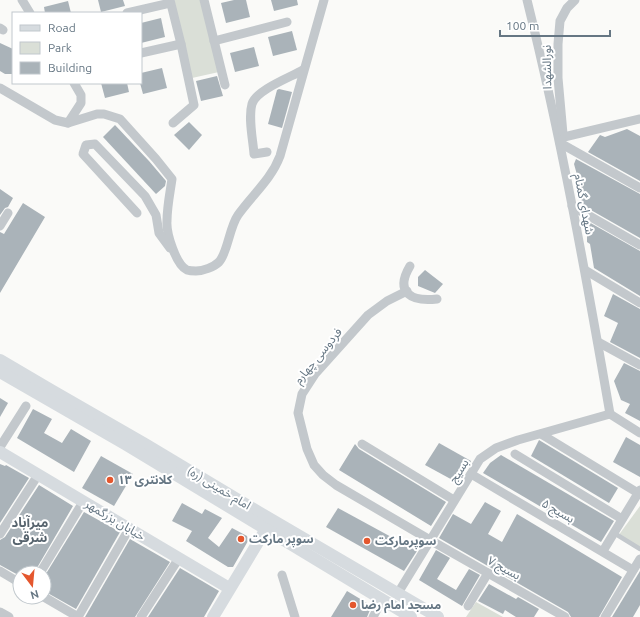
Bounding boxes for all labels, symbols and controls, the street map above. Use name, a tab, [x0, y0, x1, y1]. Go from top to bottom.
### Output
legend	[12, 12, 142, 84]
scale bar	[500, 12, 610, 38]
text: 100 m	[506, 19, 539, 32]
text: Road	[48, 21, 76, 34]
text: Park	[48, 41, 72, 54]
street label: نورالشهدا	[540, 45, 554, 89]
text: Building	[48, 61, 92, 74]
street label: شهدای گمنام	[569, 172, 597, 236]
street label: فردوسی چهارم	[291, 325, 346, 388]
street label: بسیج	[446, 456, 473, 487]
street label: امام خمینی (ره)	[184, 464, 253, 514]
place label: کلانتری ۱۳	[118, 473, 173, 487]
marker: کلانتری ۱۳	[105, 475, 115, 485]
street label: خیابان بزرگمهر	[82, 496, 147, 543]
street label: بسیج ۵	[538, 496, 577, 528]
district label: میرآباد شرقی	[12, 515, 48, 545]
place label: سوپر مارکت	[249, 532, 314, 548]
marker: سوپر مارکت	[236, 534, 246, 544]
place label: سوپرمارکت	[375, 534, 436, 550]
marker: سوپرمارکت	[362, 536, 372, 546]
street label: بسیج ۷	[484, 553, 523, 584]
north arrow	[12, 565, 52, 605]
text: N	[29, 588, 40, 602]
place label: مسجد امام رضا	[361, 598, 441, 614]
marker: مسجد امام رضا	[348, 600, 358, 610]

